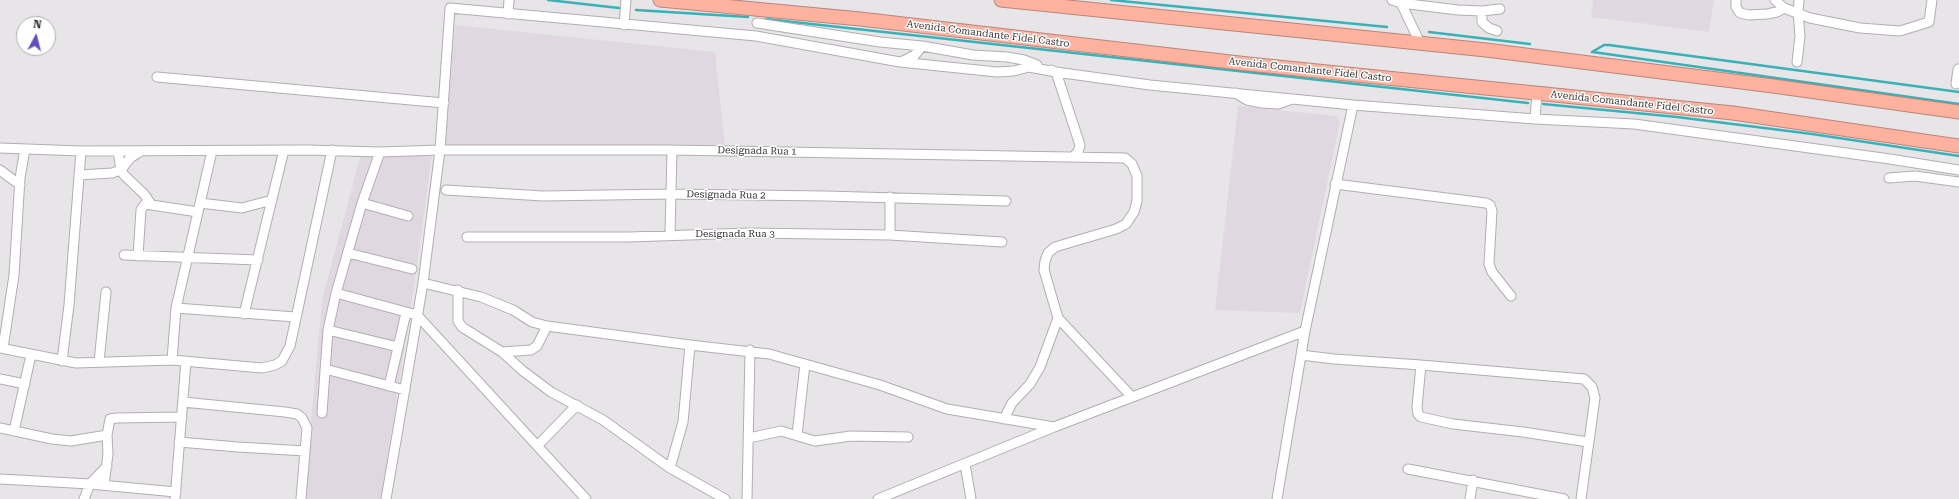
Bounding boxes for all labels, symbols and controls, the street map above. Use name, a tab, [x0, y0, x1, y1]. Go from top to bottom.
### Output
north arrow	[16, 16, 56, 56]
text: N	[32, 18, 42, 32]
street label: Avenida Comandante Fidel Castro	[906, 18, 1070, 50]
street label: Avenida Comandante Fidel Castro	[1228, 55, 1392, 85]
street label: Avenida Comandante Fidel Castro	[1550, 88, 1714, 118]
street label: Designada Rua 1	[717, 144, 797, 158]
street label: Designada Rua 2	[686, 188, 766, 202]
street label: Designada Rua 3	[695, 228, 775, 240]

